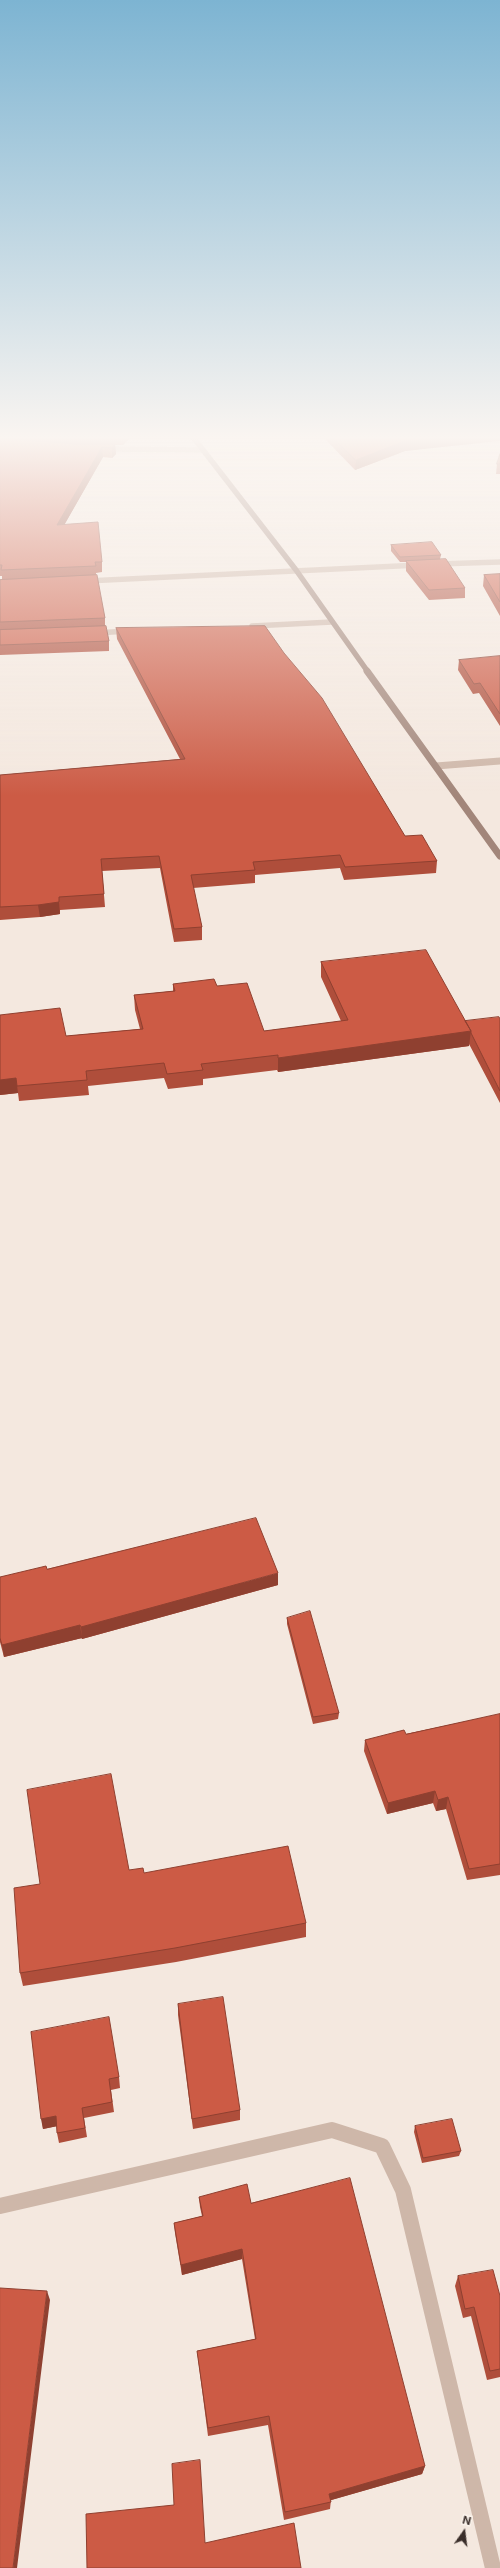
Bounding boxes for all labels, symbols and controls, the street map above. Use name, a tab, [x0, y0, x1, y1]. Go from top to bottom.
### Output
north arrow	[444, 2512, 484, 2552]
text: N	[461, 2513, 473, 2528]

